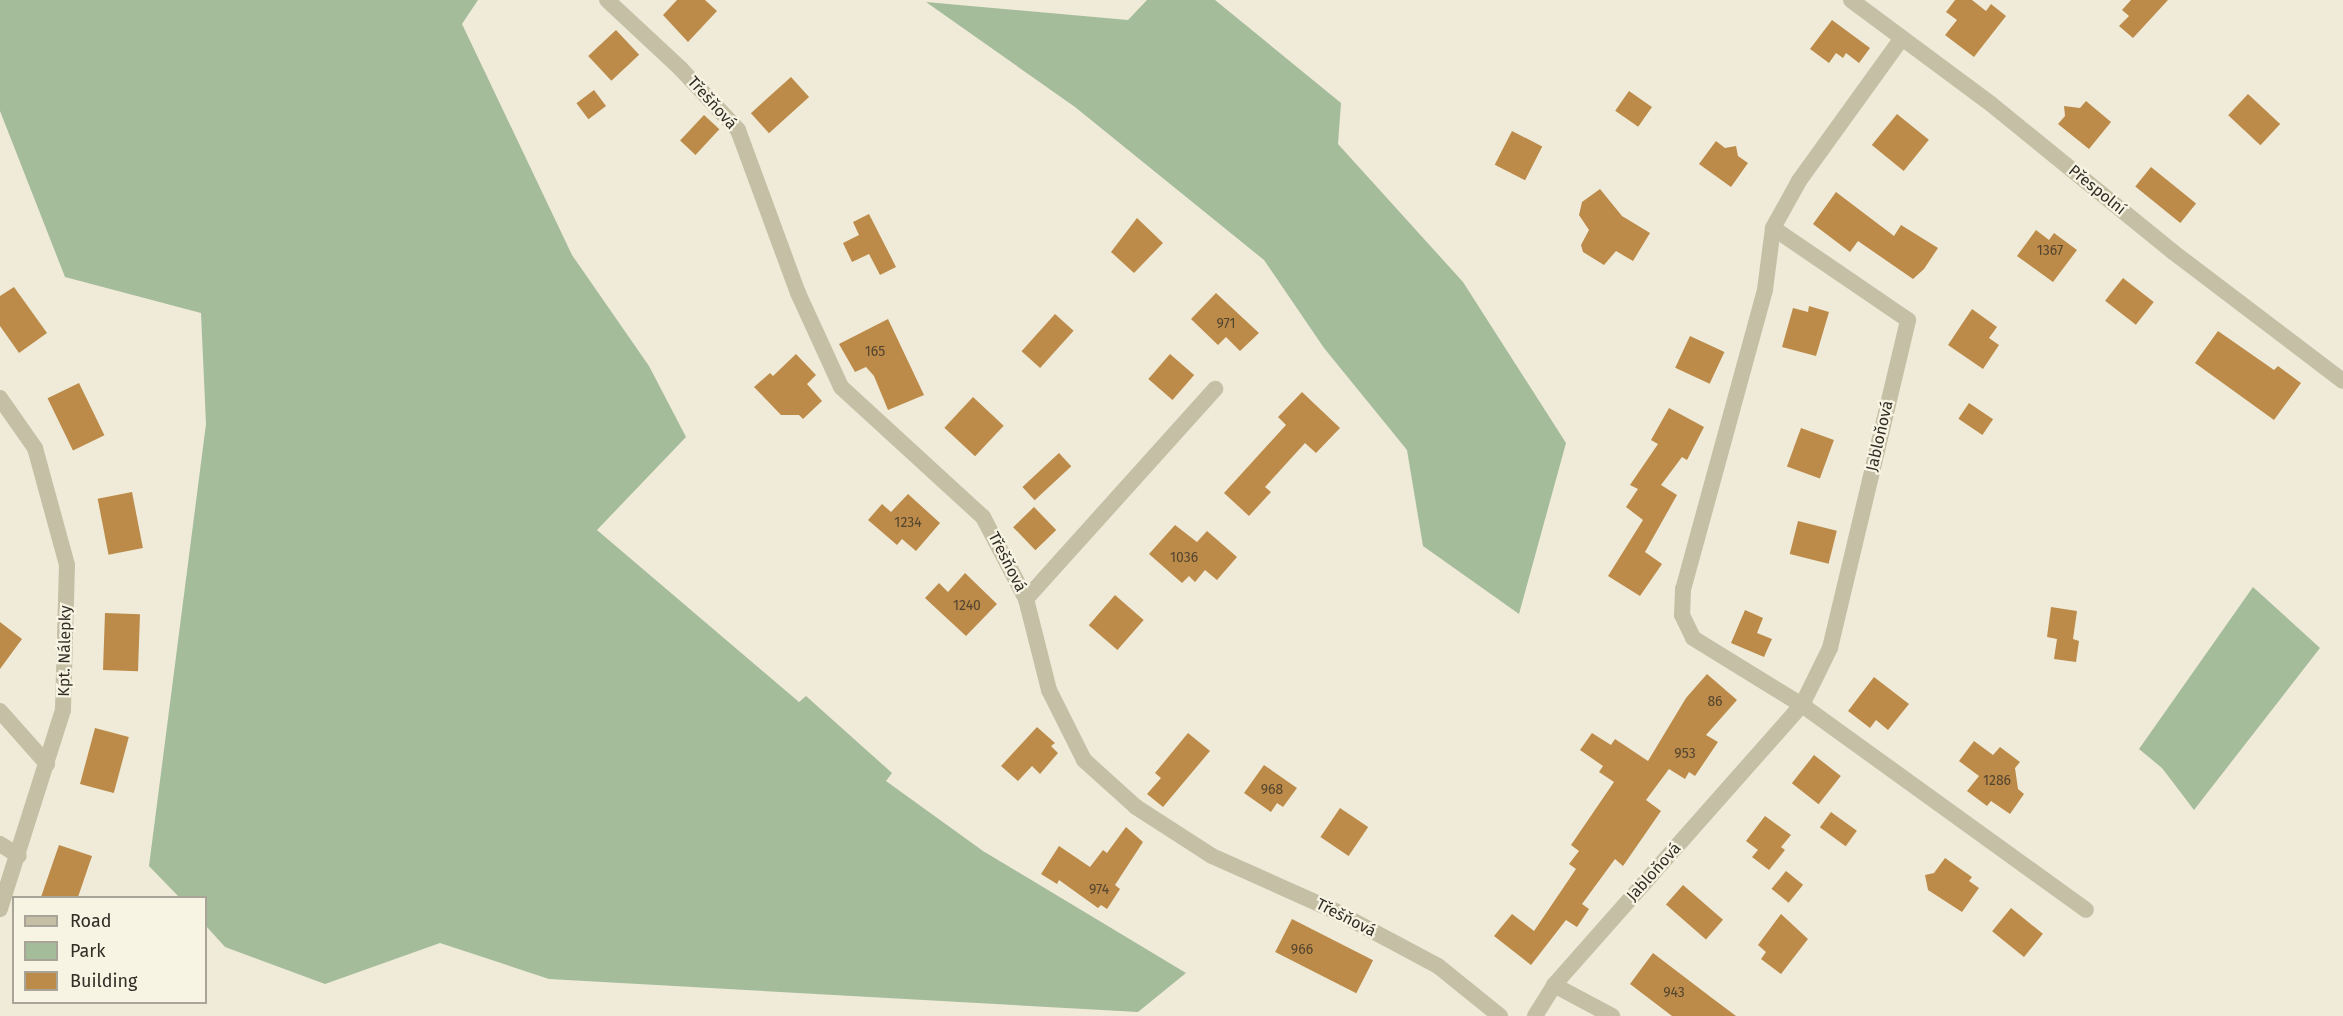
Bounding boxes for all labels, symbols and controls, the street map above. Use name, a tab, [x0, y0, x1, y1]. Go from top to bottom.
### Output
street label: Třešňová	[683, 73, 741, 133]
street label: Přespolní	[2064, 161, 2130, 219]
house number: 1367	[2037, 243, 2063, 259]
house number: 971	[1216, 316, 1236, 332]
house number: 165	[865, 344, 885, 360]
street label: Jabloňová	[1863, 399, 1897, 473]
house number: 1234	[894, 515, 922, 531]
street label: Třešňová	[984, 529, 1030, 595]
house number: 1036	[1170, 550, 1198, 566]
house number: 1240	[953, 598, 981, 614]
street label: Kpt. Nálepky	[55, 605, 75, 697]
house number: 86	[1707, 694, 1723, 710]
house number: 953	[1674, 746, 1696, 762]
house number: 1286	[1983, 773, 2011, 789]
house number: 968	[1261, 782, 1283, 798]
street label: Jabloňová	[1623, 839, 1685, 905]
house number: 974	[1089, 882, 1109, 898]
street label: Třešňová	[1313, 895, 1379, 941]
legend	[12, 896, 207, 1004]
text: Road	[70, 910, 112, 932]
text: Park	[70, 940, 105, 962]
house number: 966	[1291, 942, 1313, 958]
text: Building	[70, 970, 137, 992]
house number: 943	[1663, 985, 1685, 1001]

